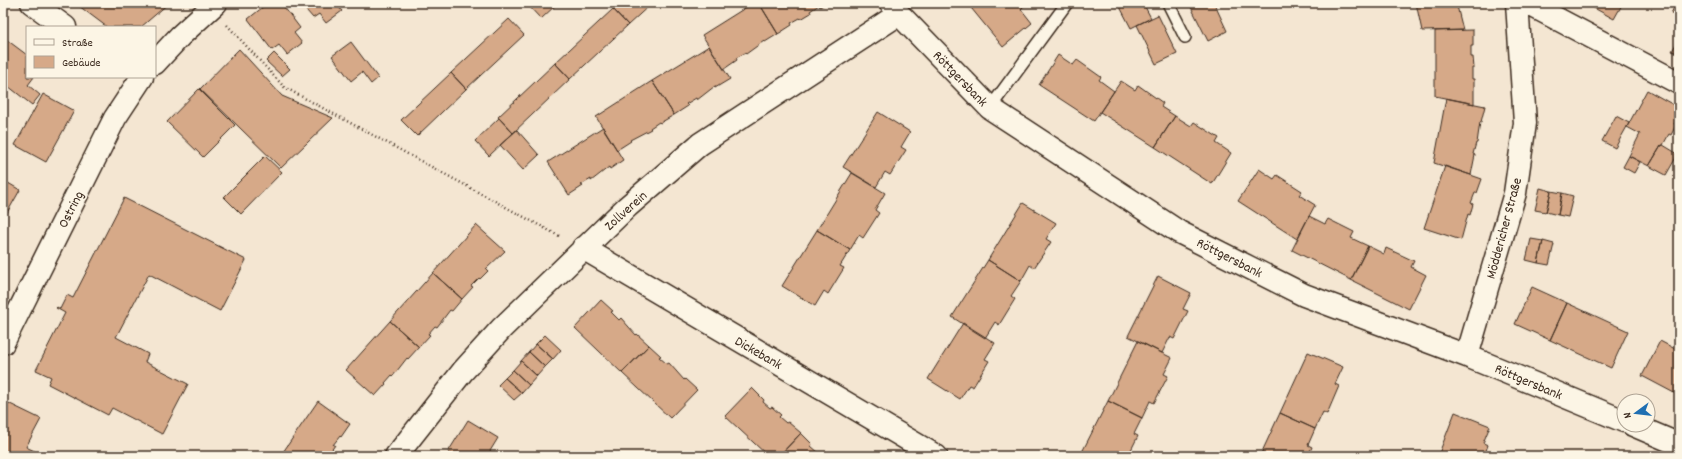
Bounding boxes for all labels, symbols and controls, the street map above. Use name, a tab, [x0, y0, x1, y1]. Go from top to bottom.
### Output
legend	[26, 26, 156, 78]
text: Straße	[62, 35, 93, 52]
street label: Röttgersbank	[927, 47, 992, 112]
text: Gebäude	[62, 55, 101, 72]
street label: Möddericher Straße	[1482, 176, 1528, 281]
street label: Zollverein	[601, 187, 652, 236]
street label: Ostring	[54, 188, 90, 232]
street label: Röttgersbank	[1193, 234, 1266, 284]
street label: Dickebank	[730, 332, 786, 376]
street label: Röttgersbank	[1491, 360, 1565, 406]
north arrow	[1616, 393, 1656, 433]
text: N	[1620, 410, 1637, 420]

